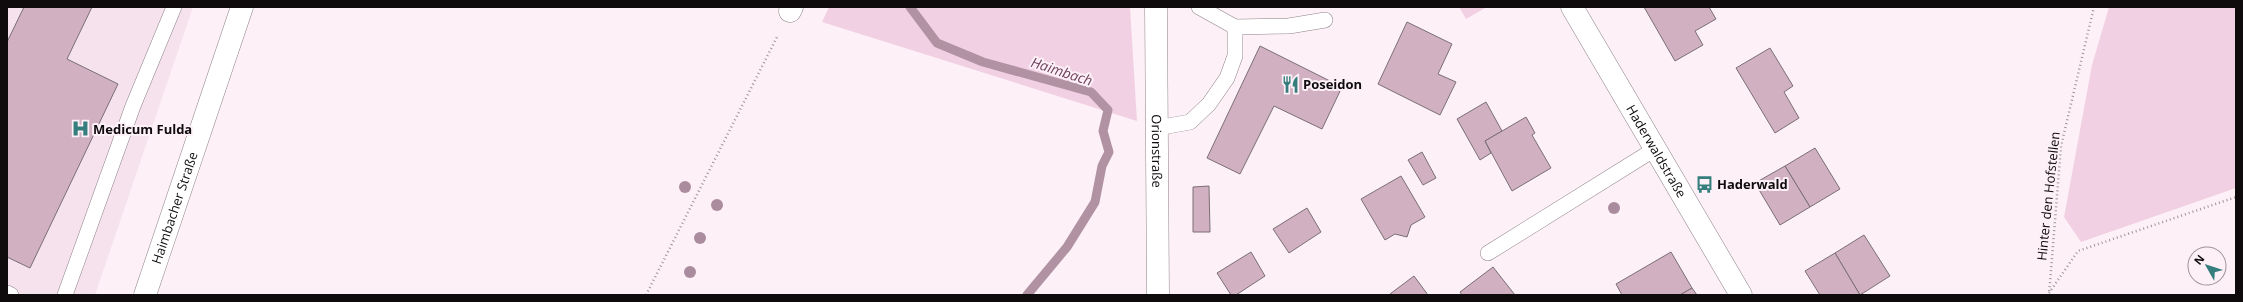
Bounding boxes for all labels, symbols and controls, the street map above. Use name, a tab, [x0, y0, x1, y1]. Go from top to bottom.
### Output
water label: Haimbach	[1029, 52, 1095, 90]
restaurant icon: Poseidon	[1280, 74, 1300, 94]
place label: Poseidon	[1303, 75, 1362, 93]
street label: Haderwaldstraße	[1622, 101, 1691, 201]
street label: Orionstraße	[1148, 114, 1166, 188]
hospital icon: Medicum Fulda	[70, 119, 90, 139]
place label: Medicum Fulda	[93, 120, 192, 138]
street label: Hinter den Hofstellen	[2032, 131, 2064, 261]
street label: Haimbacher Straße	[147, 149, 202, 266]
bus stop icon: Haderwald	[1694, 174, 1714, 194]
place label: Haderwald	[1717, 175, 1788, 193]
north arrow	[2187, 246, 2227, 286]
text: N	[2190, 251, 2207, 268]

